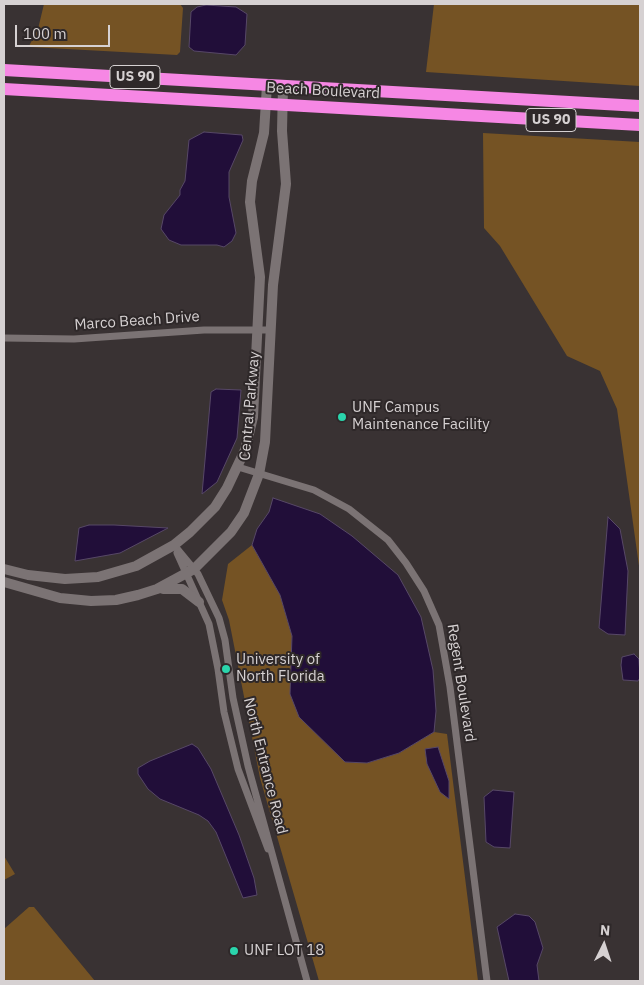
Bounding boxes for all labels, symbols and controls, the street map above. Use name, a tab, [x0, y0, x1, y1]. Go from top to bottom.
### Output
scale bar	[18, 15, 112, 47]
text: 100 m	[23, 24, 67, 43]
road number: US 90	[110, 66, 160, 88]
street label: Beach Boulevard	[266, 79, 380, 103]
road number: US 90	[526, 108, 576, 132]
street label: Marco Beach Drive	[74, 308, 200, 334]
street label: Central Parkway	[236, 351, 264, 461]
place label: UNF Campus Maintenance Facility	[352, 399, 490, 434]
marker: UNF Campus Maintenance Facility	[336, 411, 348, 423]
street label: Regent Boulevard	[443, 623, 479, 743]
place label: University of North Florida	[236, 651, 325, 686]
marker: University of North Florida	[220, 663, 232, 675]
street label: North Entrance Road	[239, 696, 291, 836]
north arrow	[579, 920, 629, 970]
text: N	[599, 921, 611, 939]
place label: UNF LOT 18	[244, 942, 324, 960]
marker: UNF LOT 18	[228, 945, 240, 957]

